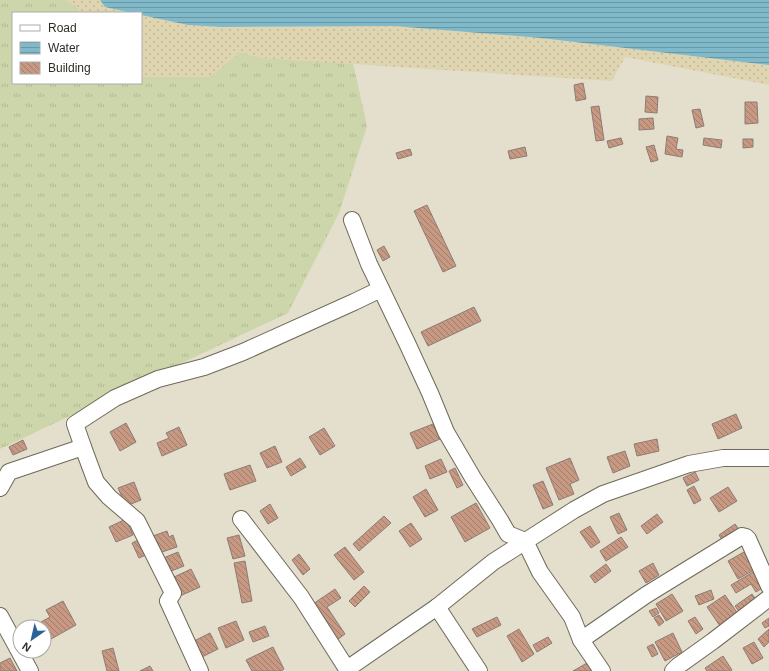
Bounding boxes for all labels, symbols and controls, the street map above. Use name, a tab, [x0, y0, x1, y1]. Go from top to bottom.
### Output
legend	[12, 12, 142, 84]
text: Road	[48, 21, 77, 35]
text: Water	[48, 41, 80, 55]
text: Building	[48, 61, 91, 75]
north arrow	[12, 619, 52, 659]
text: N	[20, 640, 33, 654]

